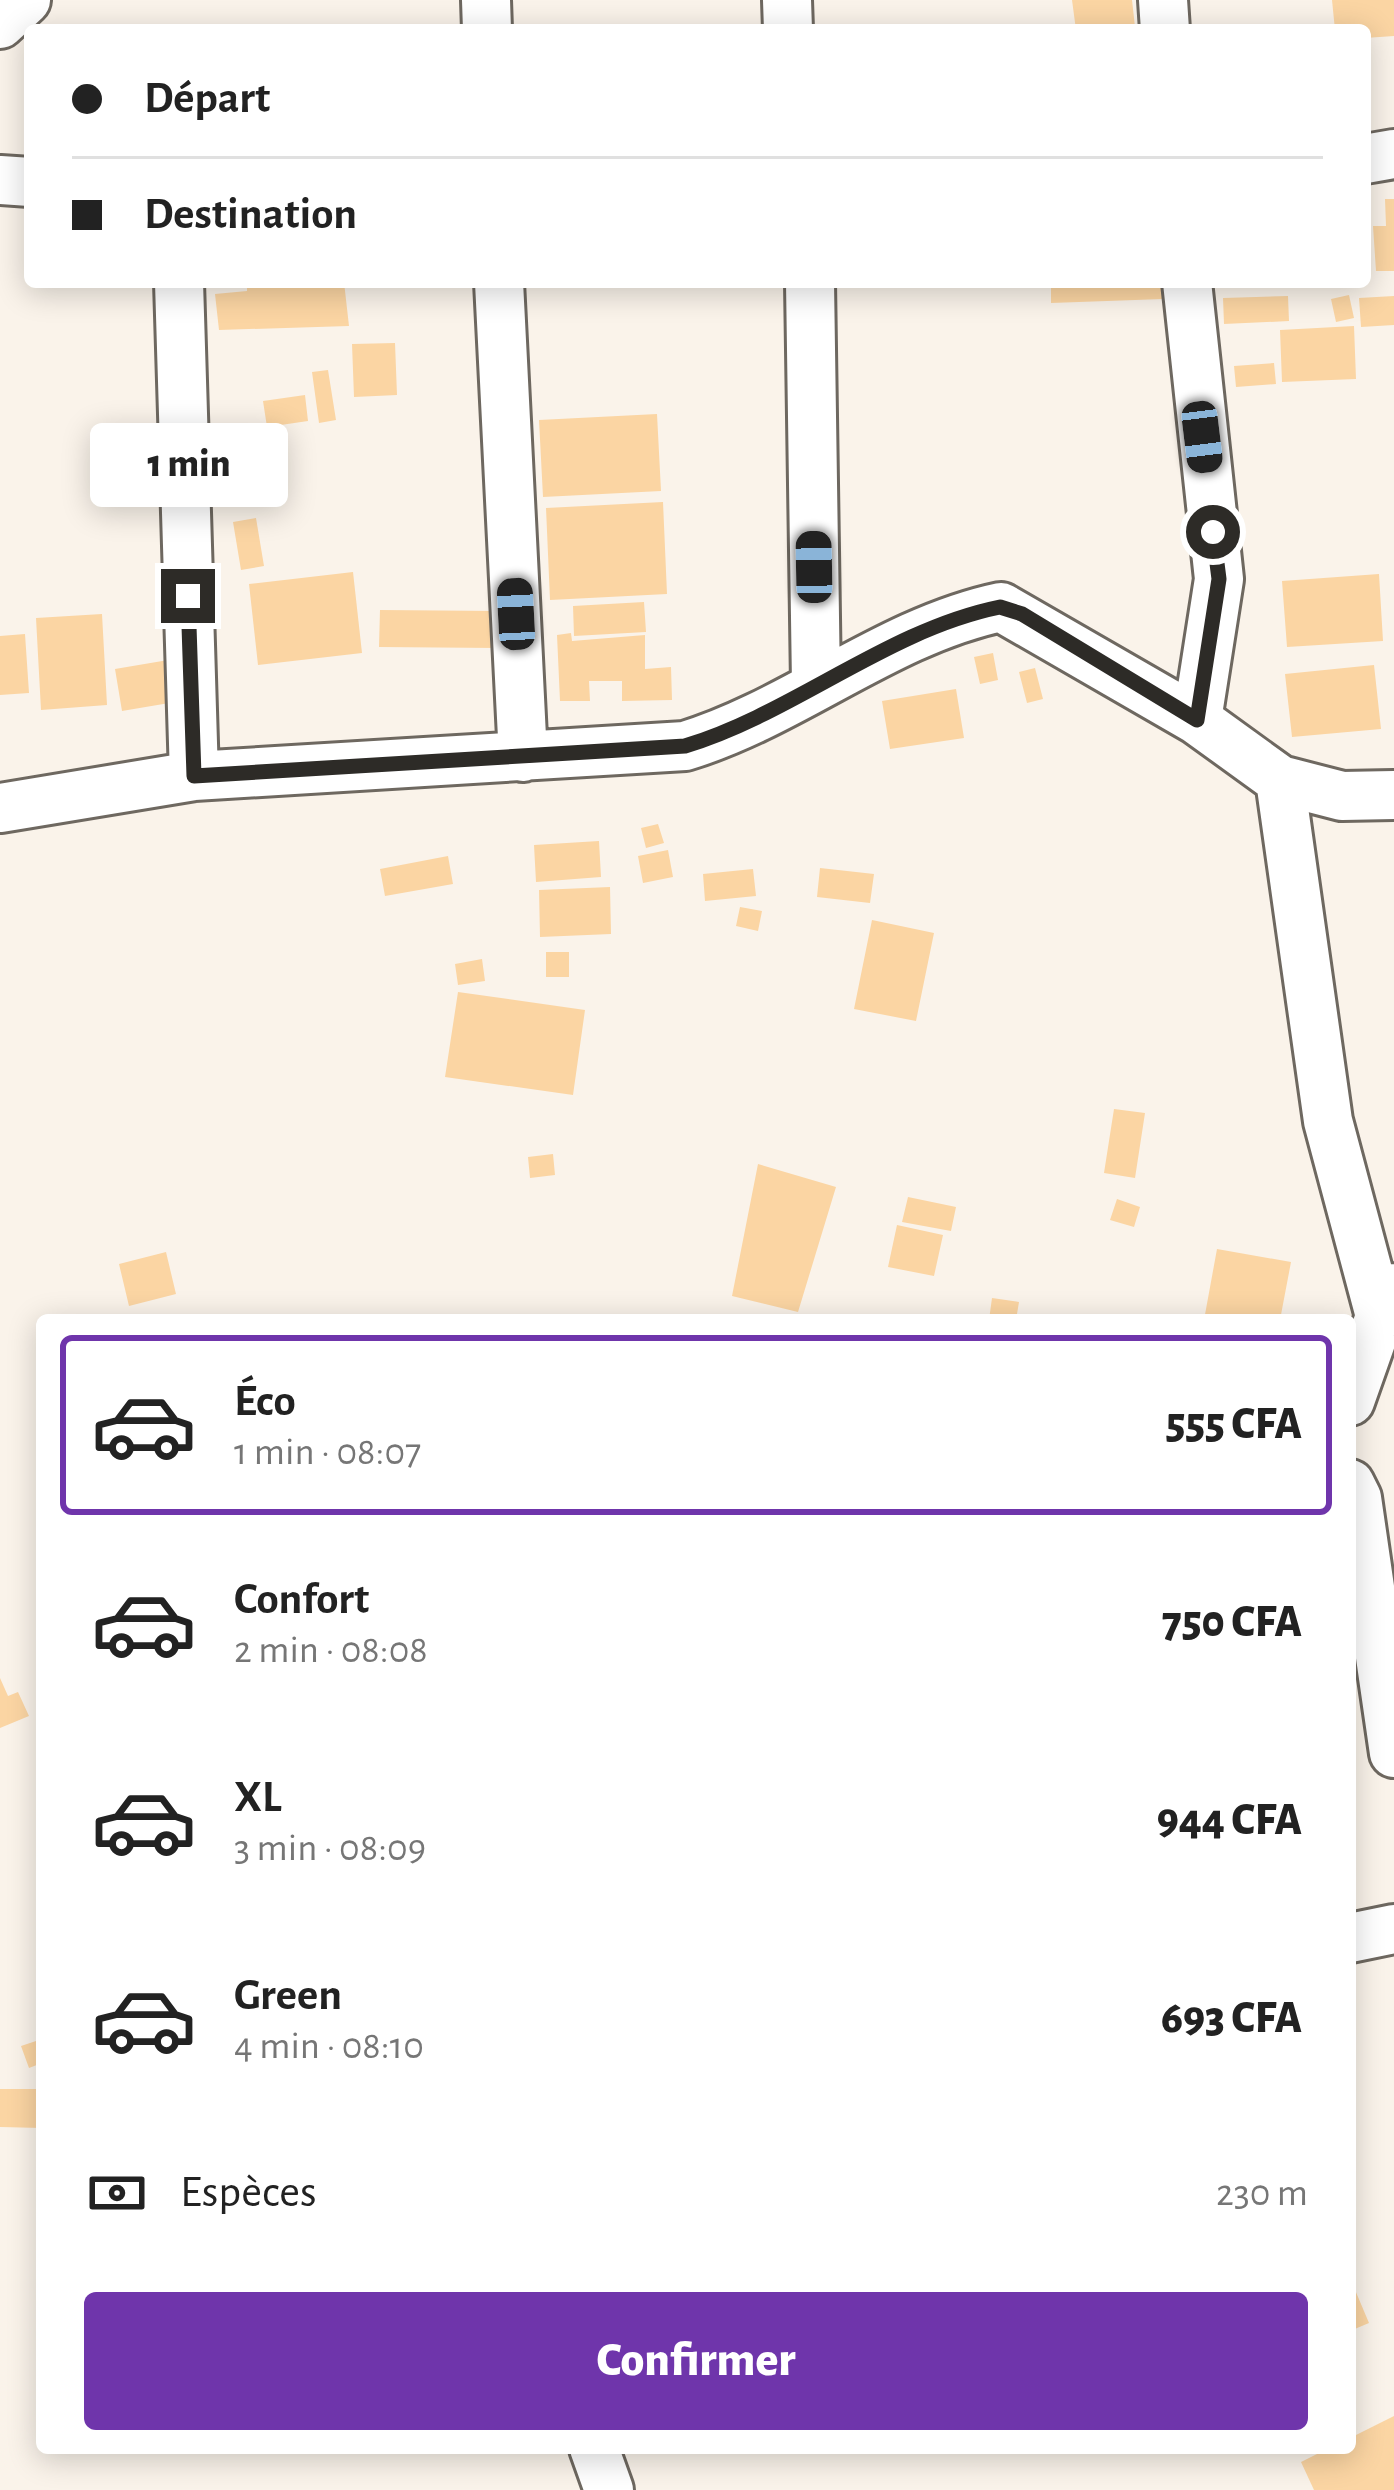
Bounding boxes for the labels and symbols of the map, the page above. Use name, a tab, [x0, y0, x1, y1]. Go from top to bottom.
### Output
car	[1180, 399, 1224, 475]
callout: 1 min	[89, 422, 287, 506]
route start	[1186, 505, 1240, 559]
car	[795, 531, 833, 603]
route end	[161, 569, 215, 623]
car	[496, 577, 536, 651]

